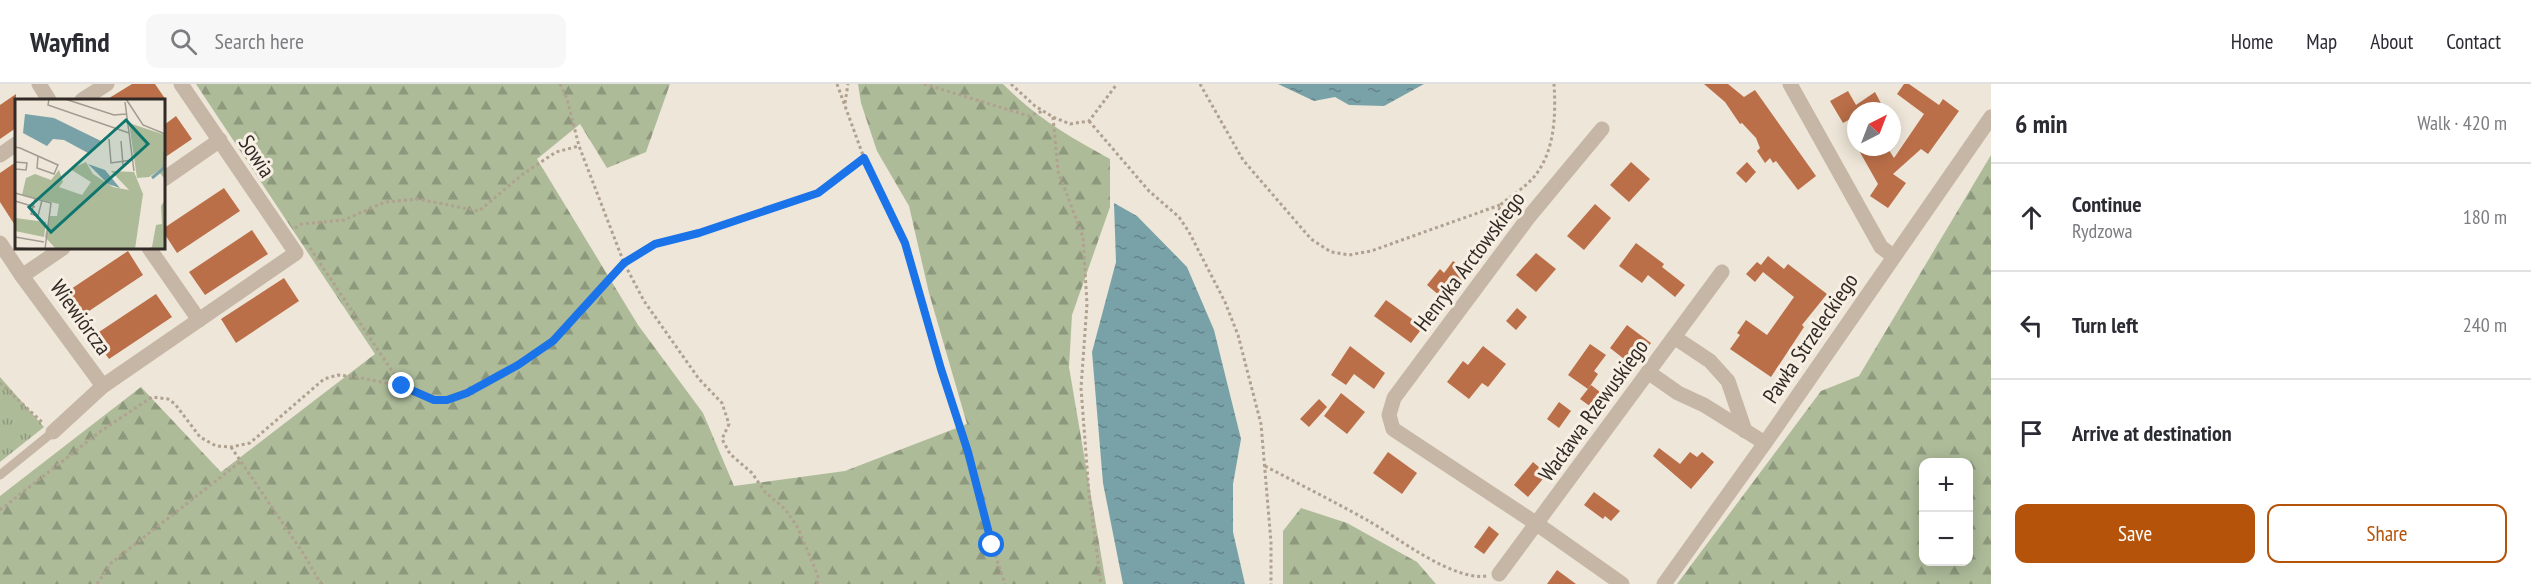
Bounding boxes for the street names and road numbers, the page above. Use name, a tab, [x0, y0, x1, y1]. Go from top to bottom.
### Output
street label: Sowia	[233, 129, 281, 183]
street label: Henryka Arctowskiego	[1407, 186, 1531, 336]
street label: Pawła Strzeleckiego	[1756, 268, 1864, 408]
street label: Wiewiórcza	[44, 274, 118, 360]
street label: Wacława Rzewuskiego	[1532, 333, 1654, 487]

